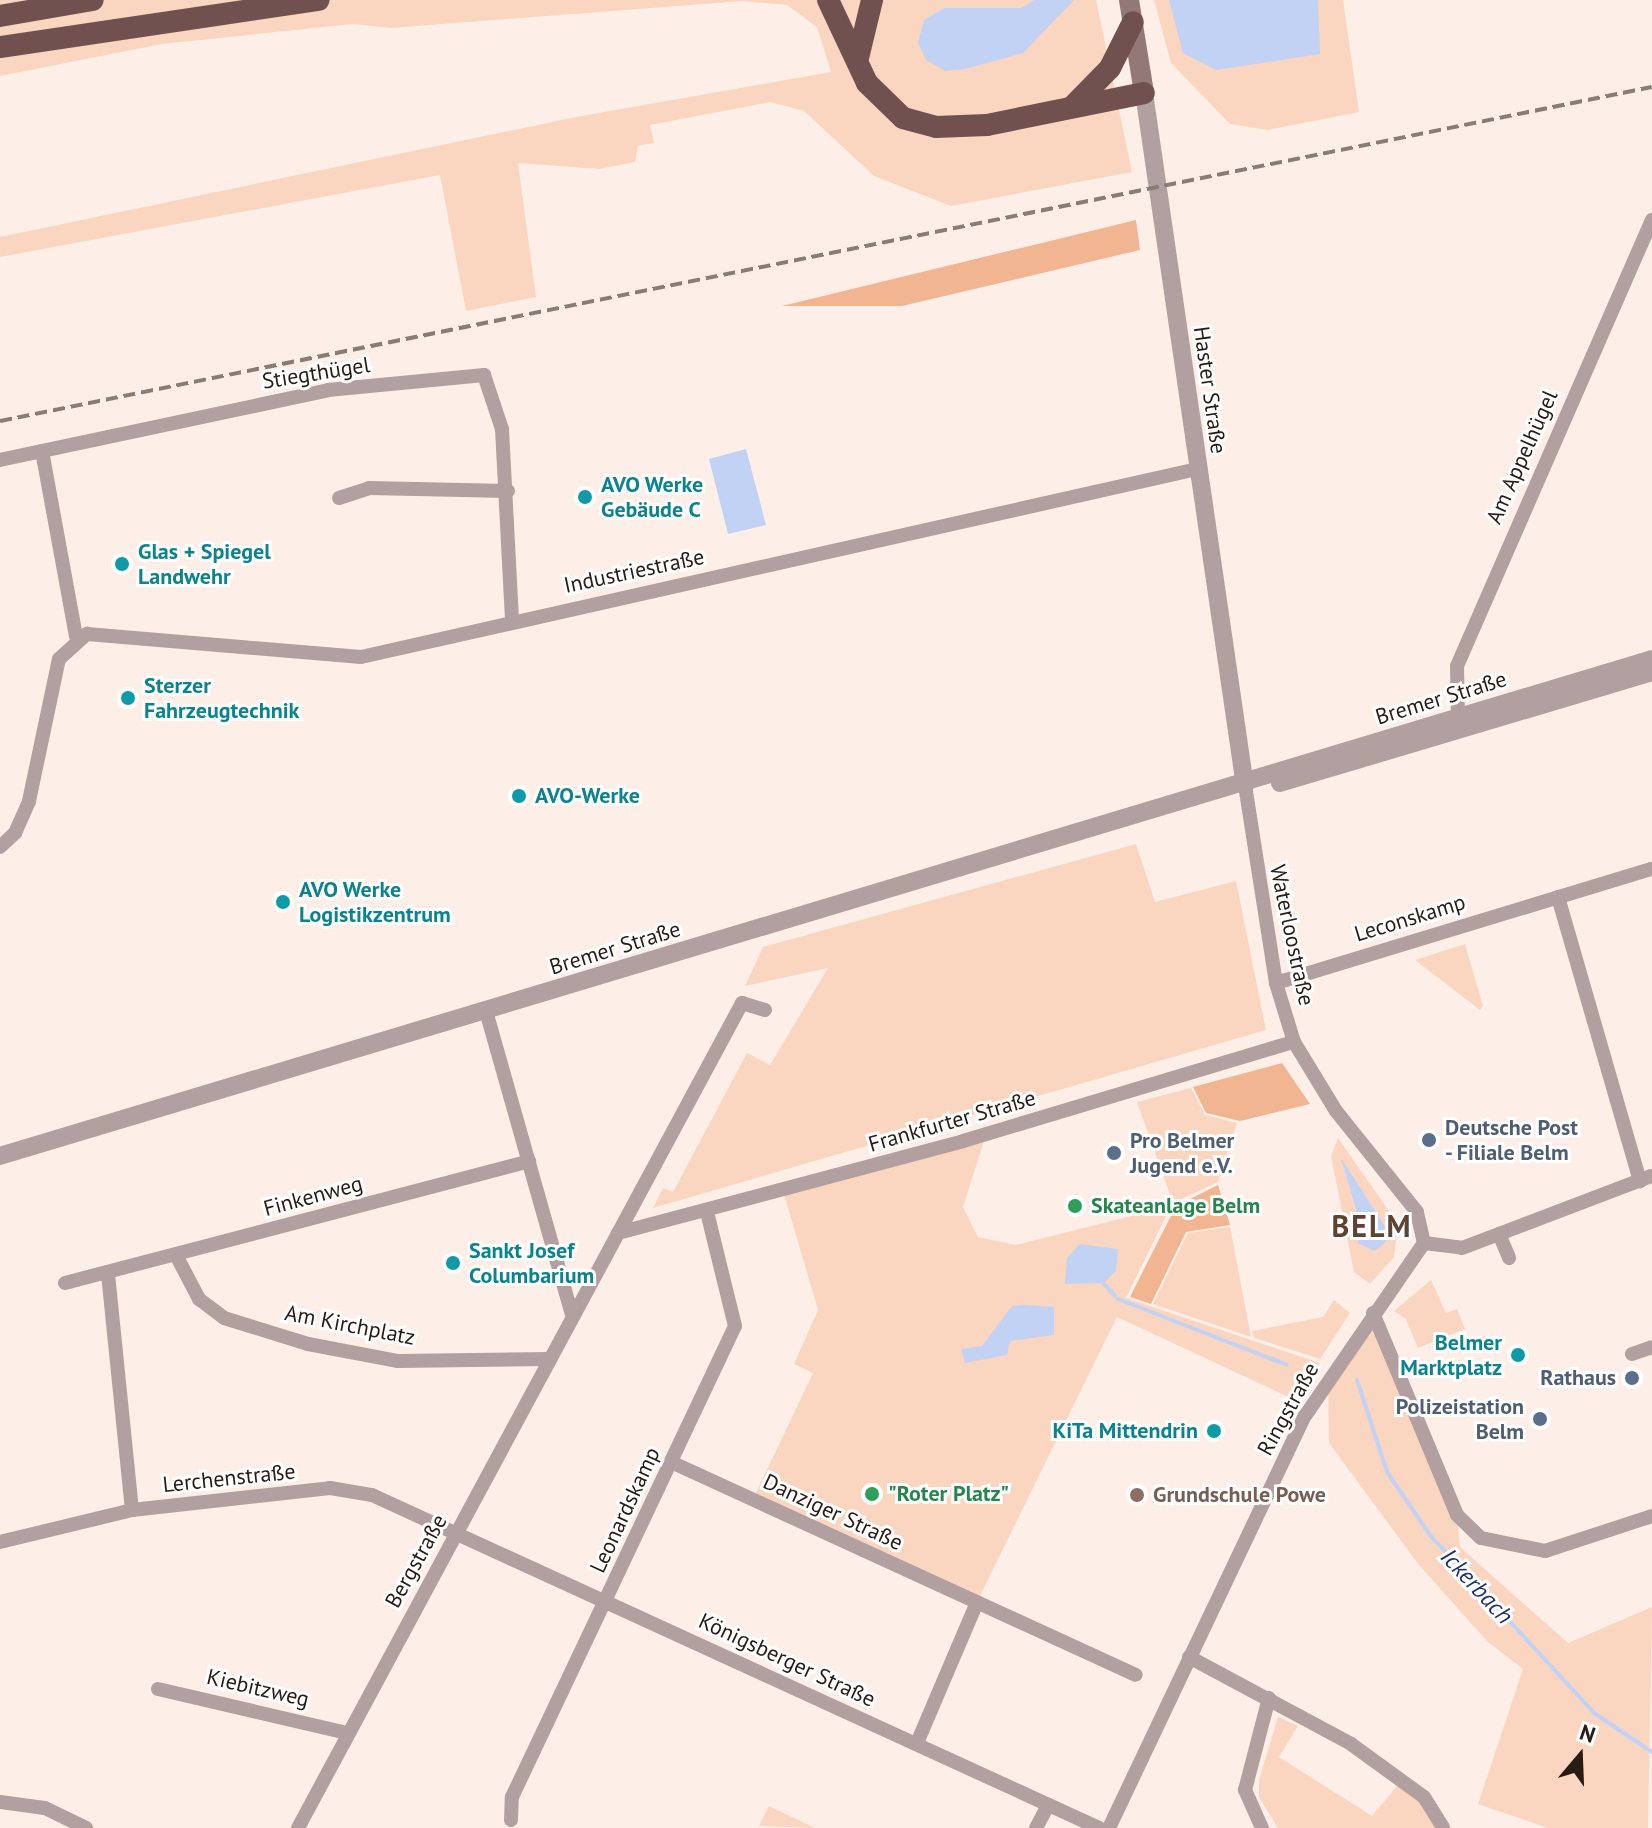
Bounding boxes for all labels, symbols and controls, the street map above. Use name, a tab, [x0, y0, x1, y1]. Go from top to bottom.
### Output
street label: Haster Straße	[1188, 325, 1232, 455]
street label: Stiegthügel	[260, 351, 372, 395]
street label: Am Appelhügel	[1481, 386, 1563, 528]
place label: AVO Werke Gebäude C	[601, 471, 704, 522]
marker: AVO Werke Gebäude C	[576, 488, 594, 506]
place label: Glas + Spiegel Landwehr	[138, 538, 271, 590]
street label: Industriestraße	[561, 543, 707, 599]
marker: Glas + Spiegel Landwehr	[113, 555, 131, 573]
street label: Bremer Straße	[1372, 666, 1510, 730]
place label: Sterzer Fahrzeugtechnik	[144, 672, 299, 724]
marker: Sterzer Fahrzeugtechnik	[119, 689, 137, 707]
place label: AVO-Werke	[535, 783, 640, 809]
marker: AVO-Werke	[510, 787, 528, 805]
street label: Waterloostraße	[1264, 862, 1320, 1008]
place label: AVO Werke Logistikzentrum	[299, 876, 451, 928]
street label: Leconskamp	[1351, 889, 1469, 947]
marker: AVO Werke Logistikzentrum	[274, 893, 292, 911]
street label: Bremer Straße	[546, 916, 684, 980]
street label: Frankfurter Straße	[865, 1084, 1039, 1158]
place label: Deutsche Post - Filiale Belm	[1445, 1114, 1578, 1166]
place label: Pro Belmer Jugend e.V.	[1130, 1127, 1234, 1178]
marker: Deutsche Post - Filiale Belm	[1420, 1131, 1438, 1149]
marker: Pro Belmer Jugend e.V.	[1105, 1144, 1123, 1162]
street label: Finkenweg	[261, 1170, 365, 1222]
place label: Skateanlage Belm	[1091, 1193, 1260, 1219]
marker: Skateanlage Belm	[1066, 1197, 1084, 1215]
district label: BELM	[1332, 1208, 1412, 1244]
place label: Sankt Josef Columbarium	[469, 1237, 594, 1288]
marker: Sankt Josef Columbarium	[444, 1254, 462, 1272]
street label: Am Kirchplatz	[283, 1299, 417, 1351]
place label: Belmer Marktplatz	[1400, 1329, 1502, 1380]
marker: Belmer Marktplatz	[1509, 1346, 1527, 1364]
street label: Ringstraße	[1252, 1358, 1324, 1460]
place label: Rathaus	[1540, 1365, 1616, 1391]
marker: Rathaus	[1623, 1369, 1641, 1387]
place label: Polizeistation Belm	[1396, 1393, 1524, 1444]
marker: Polizeistation Belm	[1531, 1410, 1549, 1428]
place label: KiTa Mittendrin	[1053, 1418, 1198, 1444]
marker: KiTa Mittendrin	[1205, 1422, 1223, 1440]
street label: Leonardskamp	[584, 1443, 666, 1577]
street label: Lerchenstraße	[161, 1458, 297, 1498]
street label: Danziger Straße	[759, 1468, 907, 1556]
place label: "Roter Platz"	[888, 1481, 1009, 1507]
place label: Grundschule Powe	[1153, 1482, 1326, 1508]
marker: "Roter Platz"	[863, 1485, 881, 1503]
marker: Grundschule Powe	[1128, 1486, 1146, 1504]
street label: Bergstraße	[380, 1510, 452, 1612]
water label: Ickerbach	[1435, 1542, 1519, 1630]
street label: Königsberger Straße	[695, 1608, 879, 1712]
street label: Kiebitzweg	[204, 1663, 312, 1713]
north arrow	[1540, 1716, 1620, 1796]
text: N	[1576, 1718, 1599, 1749]

